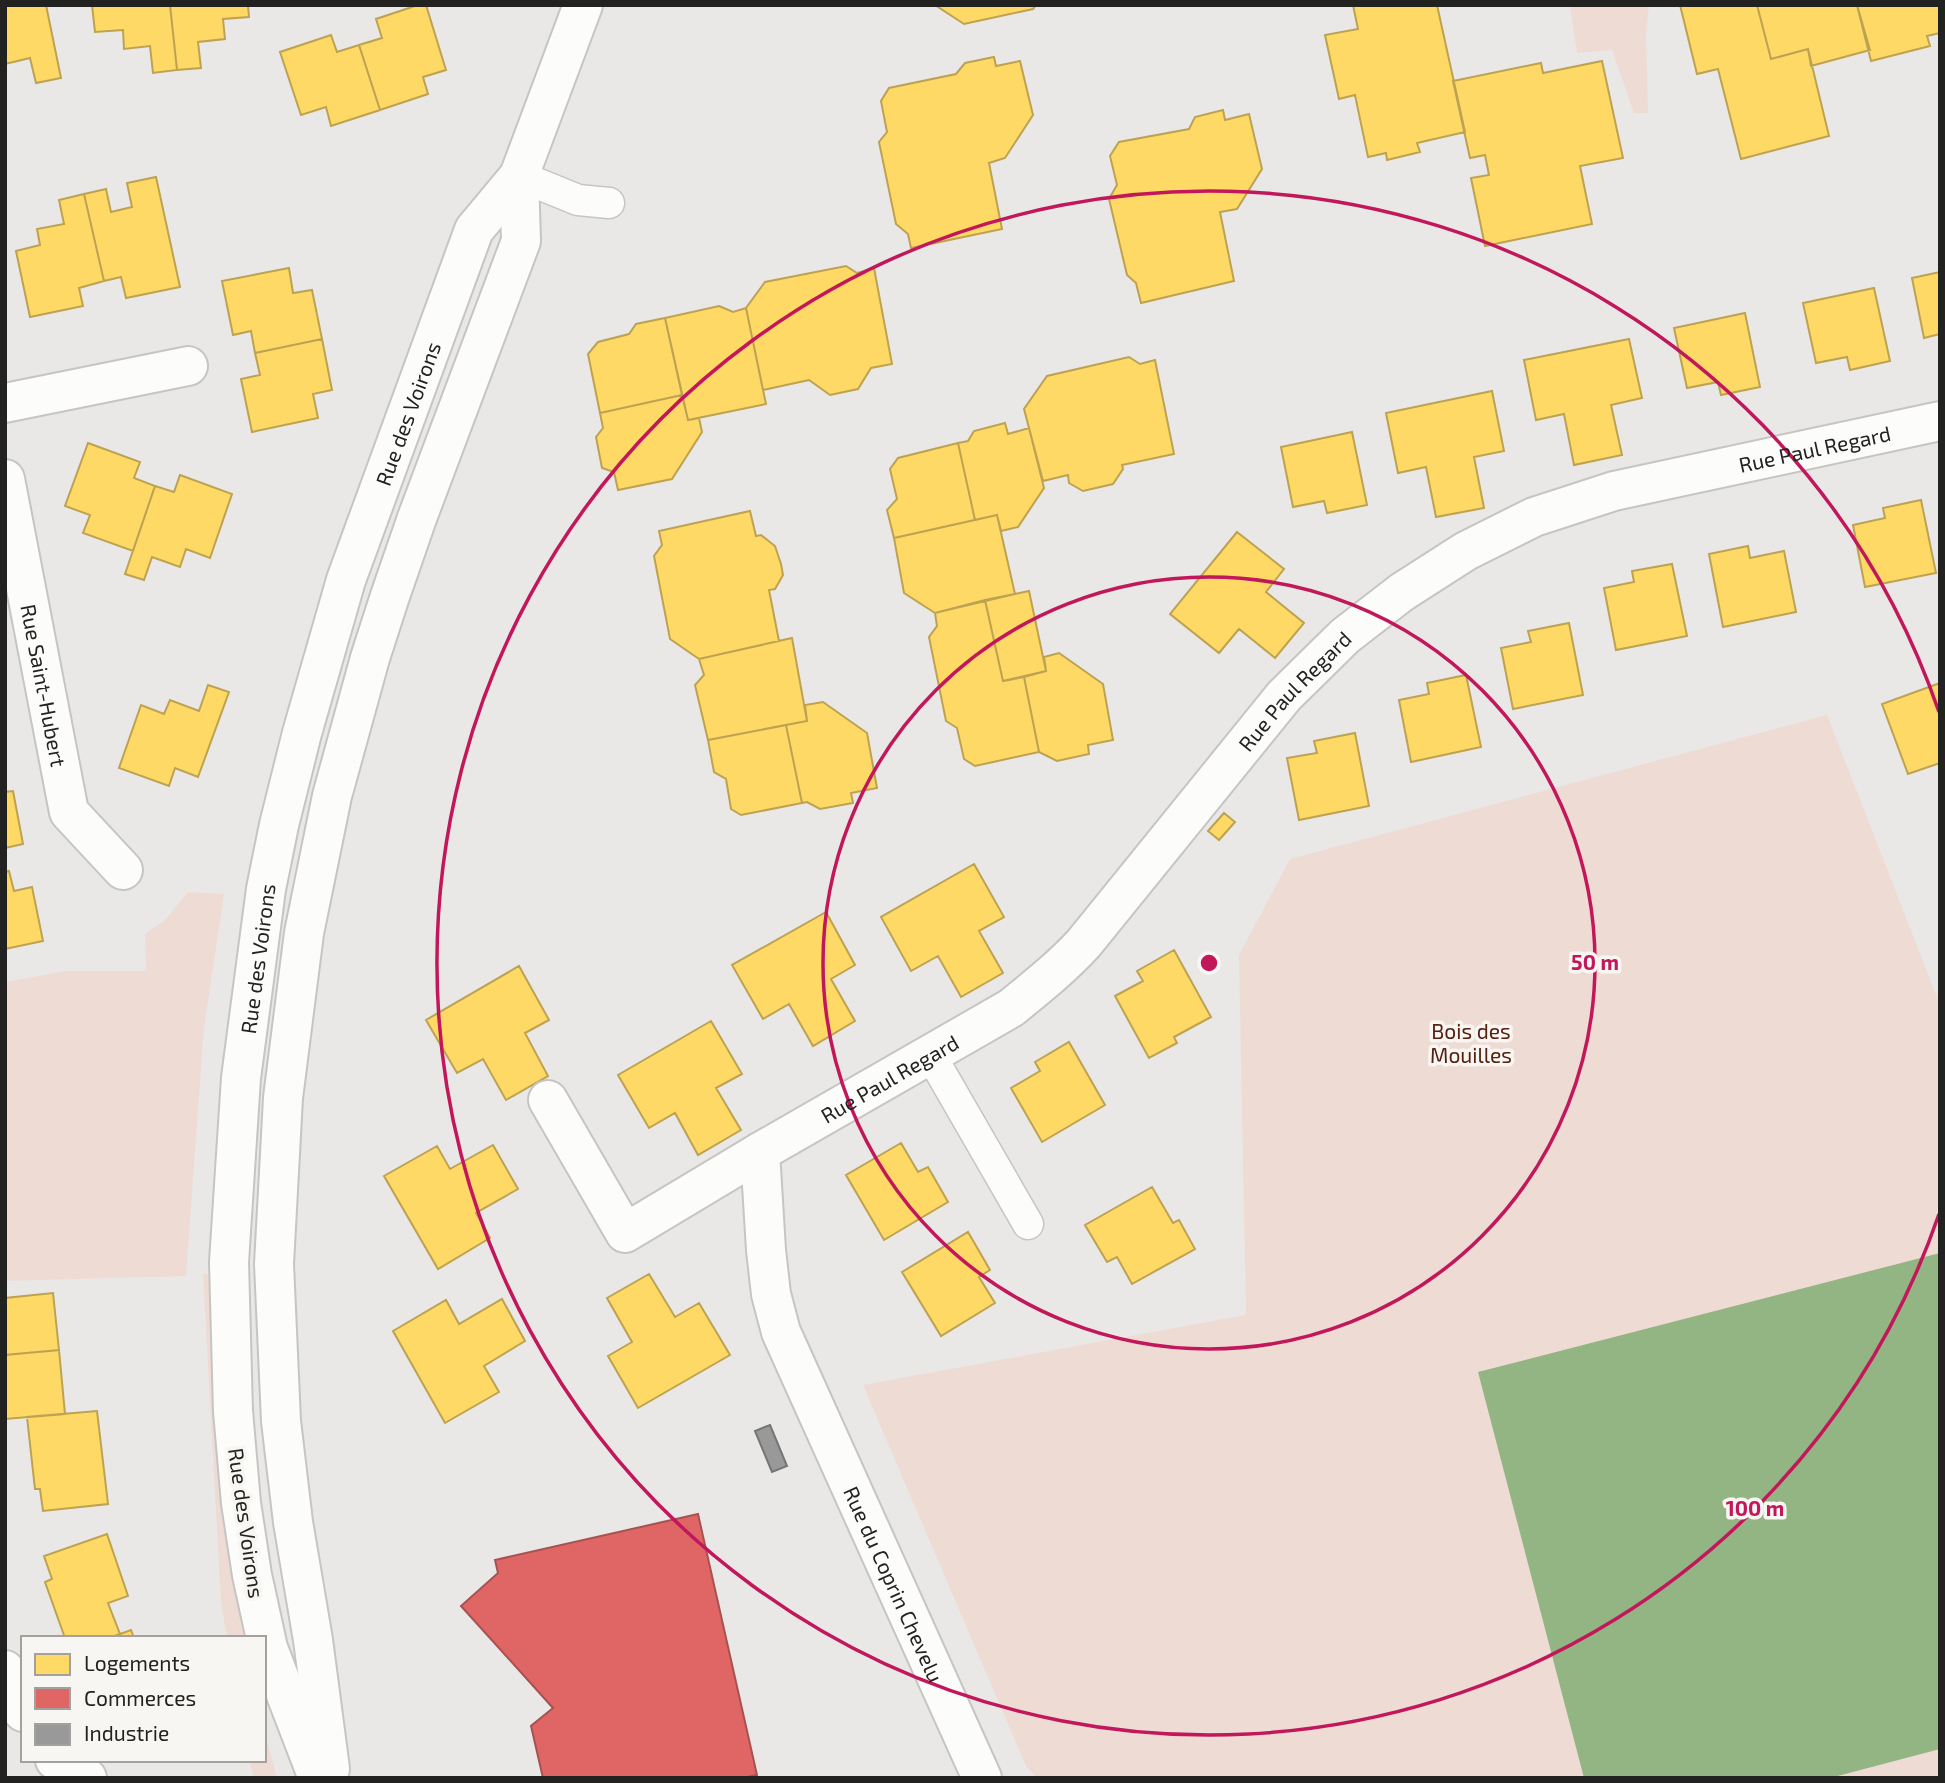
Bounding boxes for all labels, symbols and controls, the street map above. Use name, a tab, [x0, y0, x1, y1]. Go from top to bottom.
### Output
street label: Rue des Voirons	[369, 338, 445, 489]
street label: Rue Paul Regard	[1736, 419, 1893, 476]
street label: Rue Saint-Hubert	[17, 602, 72, 768]
street label: Rue Paul Regard	[1232, 625, 1356, 756]
street label: Rue des Voirons	[234, 882, 279, 1035]
text: 50 m	[1571, 949, 1619, 974]
centre of rings	[1197, 951, 1221, 975]
park label: Bois des Mouilles	[1430, 1018, 1512, 1067]
street label: Rue Paul Regard	[816, 1029, 962, 1127]
street label: Rue des Voirons	[224, 1446, 270, 1600]
street label: Rue du Coprin Chevelu	[840, 1482, 949, 1686]
text: 100 m	[1726, 1495, 1784, 1520]
legend	[21, 1636, 266, 1762]
text: Logements	[84, 1650, 190, 1675]
text: Commerces	[84, 1685, 196, 1710]
text: Industrie	[84, 1720, 169, 1745]

